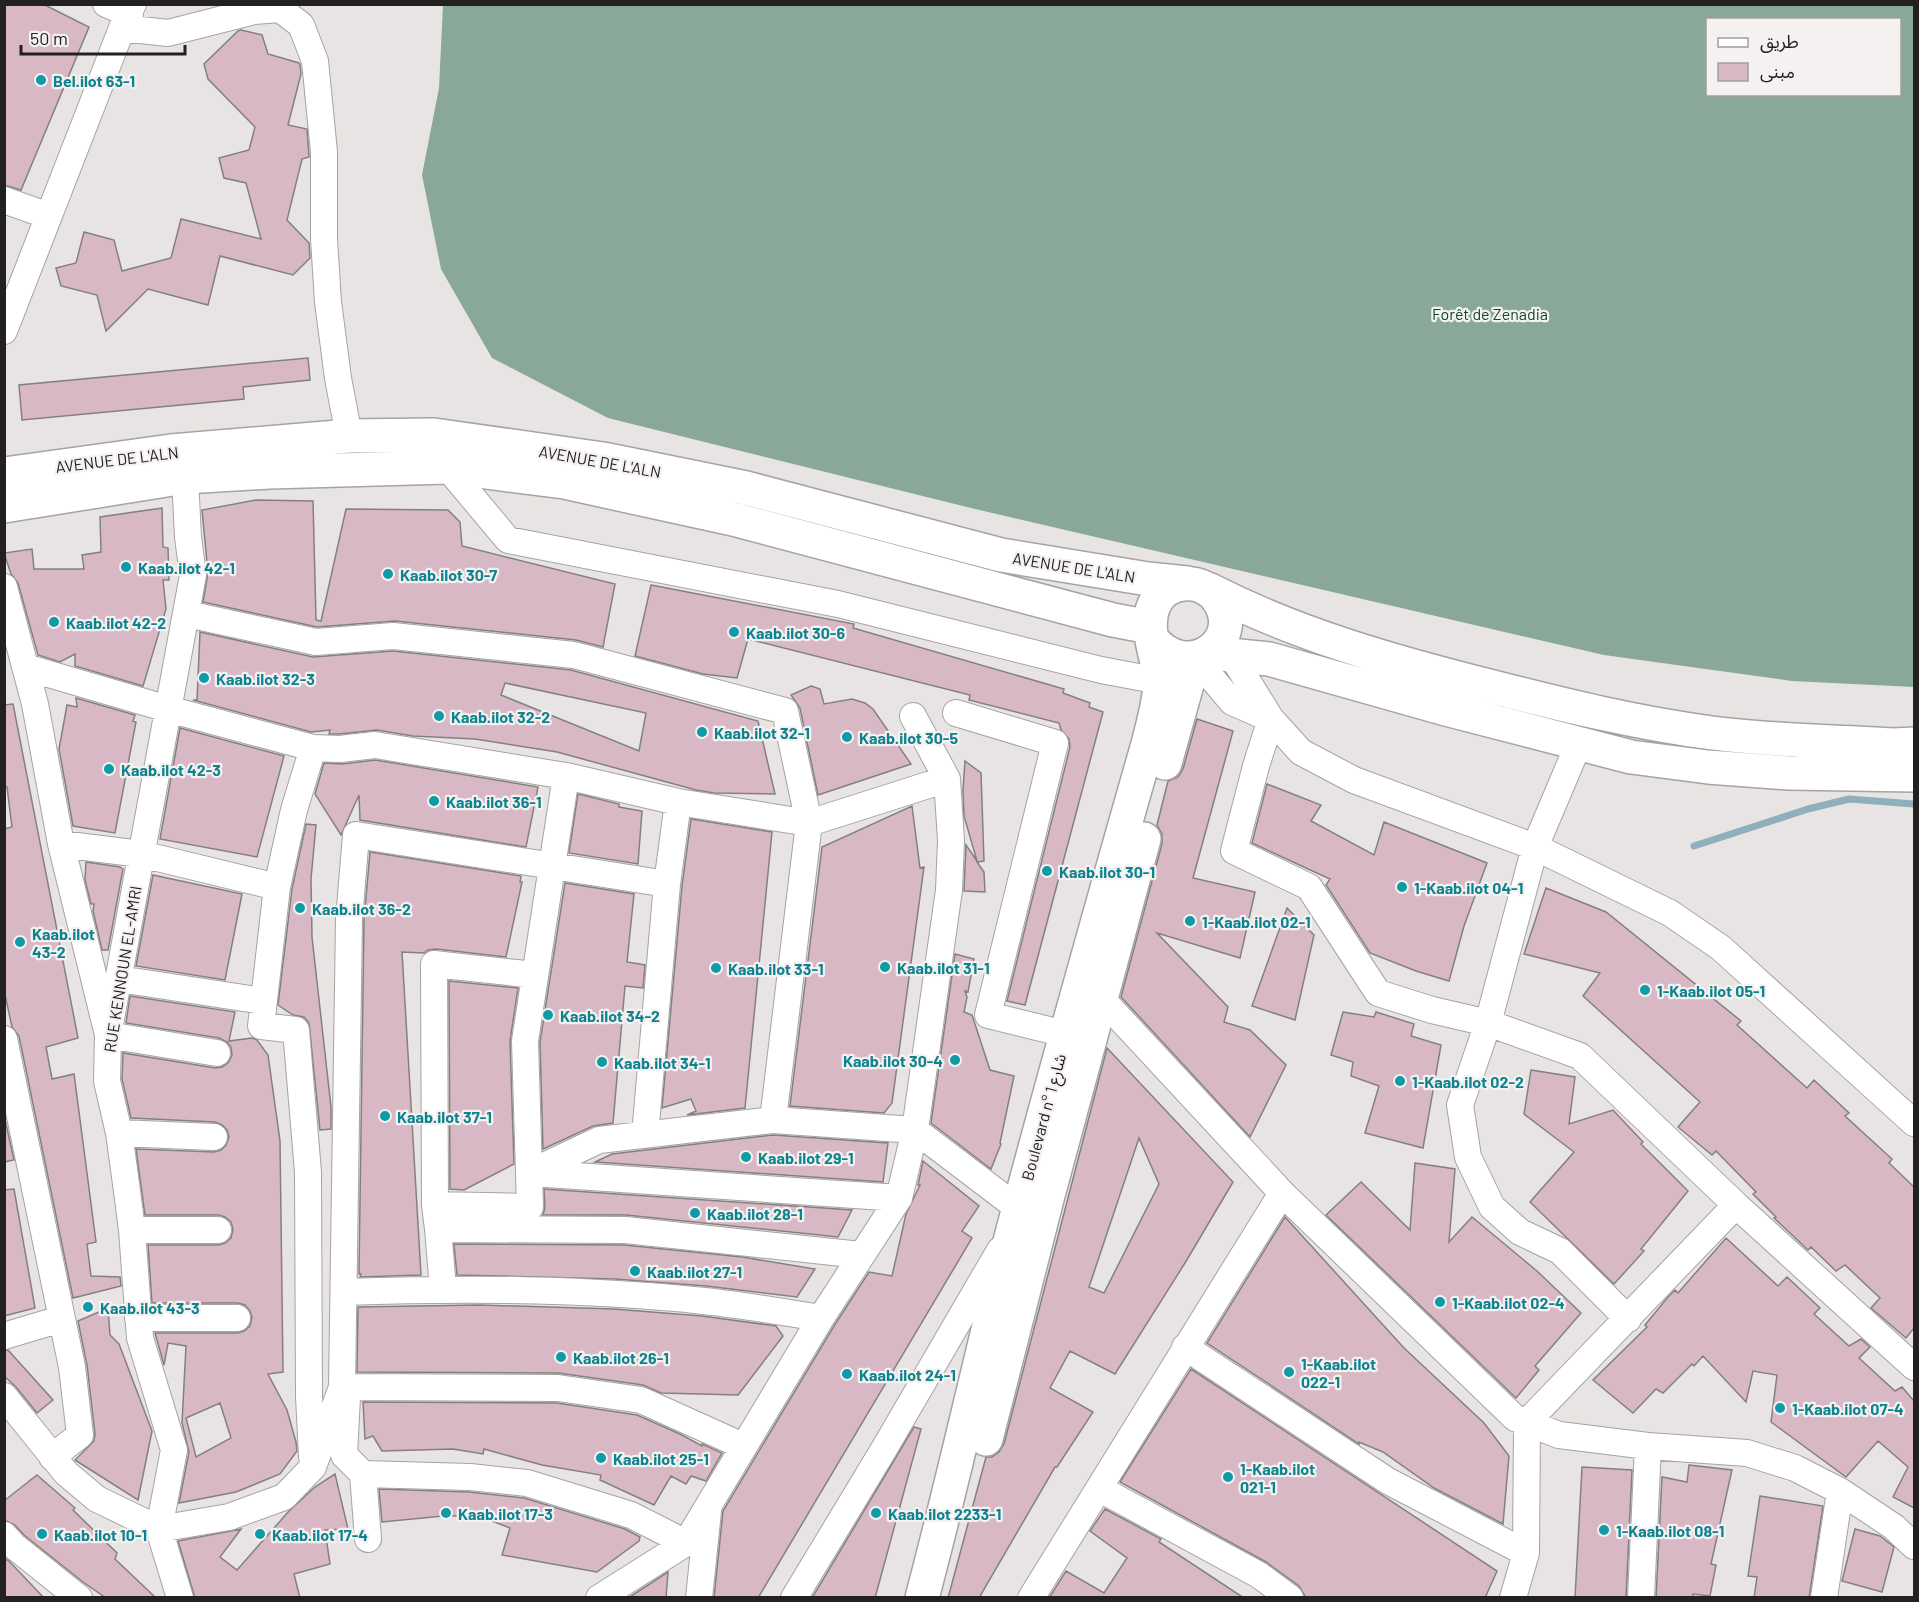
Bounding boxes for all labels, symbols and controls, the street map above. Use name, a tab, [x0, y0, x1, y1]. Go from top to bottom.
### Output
scale bar	[21, 18, 184, 56]
legend	[1706, 18, 1901, 96]
text: 50 m	[30, 27, 68, 49]
text: طريق	[1760, 30, 1799, 53]
text: مبنى	[1760, 60, 1795, 83]
place label: Bel.ilot 63-1	[53, 71, 135, 90]
marker: Bel.ilot 63-1	[34, 73, 48, 87]
park label: Forêt de Zenadia	[1432, 304, 1548, 323]
street label: AVENUE DE L'ALN	[537, 441, 663, 481]
street label: AVENUE DE L'ALN	[54, 442, 180, 476]
street label: AVENUE DE L'ALN	[1011, 548, 1137, 586]
place label: Kaab.ilot 42-1	[138, 558, 235, 577]
marker: Kaab.ilot 42-1	[119, 560, 133, 574]
place label: Kaab.ilot 30-7	[400, 565, 497, 584]
marker: Kaab.ilot 30-7	[381, 567, 395, 581]
place label: Kaab.ilot 42-2	[66, 613, 166, 632]
marker: Kaab.ilot 42-2	[47, 615, 61, 629]
place label: Kaab.ilot 30-6	[746, 623, 845, 642]
marker: Kaab.ilot 30-6	[727, 625, 741, 639]
place label: Kaab.ilot 32-3	[216, 669, 315, 688]
marker: Kaab.ilot 32-3	[197, 671, 211, 685]
place label: Kaab.ilot 32-2	[451, 707, 550, 726]
marker: Kaab.ilot 32-2	[432, 709, 446, 723]
place label: Kaab.ilot 32-1	[714, 723, 810, 742]
marker: Kaab.ilot 32-1	[695, 725, 709, 739]
place label: Kaab.ilot 30-5	[859, 728, 958, 747]
marker: Kaab.ilot 30-5	[840, 730, 854, 744]
place label: Kaab.ilot 42-3	[121, 760, 221, 779]
marker: Kaab.ilot 42-3	[102, 762, 116, 776]
place label: Kaab.ilot 36-1	[446, 792, 542, 811]
marker: Kaab.ilot 36-1	[427, 794, 441, 808]
place label: Kaab.ilot 30-1	[1059, 862, 1155, 881]
marker: Kaab.ilot 30-1	[1040, 864, 1054, 878]
place label: 1-Kaab.ilot 04-1	[1414, 878, 1523, 897]
marker: 1-Kaab.ilot 04-1	[1395, 880, 1409, 894]
street label: RUE KENNOUN EL-AMRI	[99, 884, 145, 1054]
place label: Kaab.ilot 36-2	[312, 899, 411, 918]
marker: Kaab.ilot 36-2	[293, 901, 307, 915]
place label: 1-Kaab.ilot 02-1	[1202, 912, 1311, 931]
marker: 1-Kaab.ilot 02-1	[1183, 914, 1197, 928]
place label: Kaab.ilot 43-2	[32, 924, 95, 961]
marker: Kaab.ilot 43-2	[13, 935, 27, 949]
place label: Kaab.ilot 31-1	[897, 958, 990, 977]
place label: Kaab.ilot 33-1	[728, 959, 824, 978]
marker: Kaab.ilot 31-1	[878, 960, 892, 974]
marker: Kaab.ilot 33-1	[709, 961, 723, 975]
place label: 1-Kaab.ilot 05-1	[1657, 981, 1765, 1000]
marker: 1-Kaab.ilot 05-1	[1638, 983, 1652, 997]
place label: Kaab.ilot 34-2	[560, 1006, 660, 1025]
marker: Kaab.ilot 34-2	[541, 1008, 555, 1022]
place label: Kaab.ilot 30-4	[843, 1051, 943, 1070]
street label: Boulevard n° شارع 1	[1017, 1051, 1073, 1184]
place label: Kaab.ilot 34-1	[614, 1053, 711, 1072]
marker: Kaab.ilot 30-4	[948, 1053, 962, 1067]
marker: Kaab.ilot 34-1	[595, 1055, 609, 1069]
place label: 1-Kaab.ilot 02-2	[1412, 1072, 1524, 1091]
marker: 1-Kaab.ilot 02-2	[1393, 1074, 1407, 1088]
place label: Kaab.ilot 37-1	[397, 1107, 492, 1126]
marker: Kaab.ilot 37-1	[378, 1109, 392, 1123]
place label: Kaab.ilot 29-1	[758, 1148, 854, 1167]
marker: Kaab.ilot 29-1	[739, 1150, 753, 1164]
place label: Kaab.ilot 28-1	[707, 1204, 803, 1223]
marker: Kaab.ilot 28-1	[688, 1206, 702, 1220]
place label: Kaab.ilot 27-1	[647, 1262, 742, 1281]
marker: Kaab.ilot 27-1	[628, 1264, 642, 1278]
place label: 1-Kaab.ilot 02-4	[1452, 1293, 1565, 1312]
marker: 1-Kaab.ilot 02-4	[1433, 1295, 1447, 1309]
place label: Kaab.ilot 43-3	[100, 1298, 200, 1317]
marker: Kaab.ilot 43-3	[81, 1300, 95, 1314]
place label: Kaab.ilot 26-1	[573, 1348, 669, 1367]
marker: Kaab.ilot 26-1	[554, 1350, 568, 1364]
place label: 1-Kaab.ilot 022-1	[1301, 1354, 1376, 1391]
place label: Kaab.ilot 24-1	[859, 1365, 956, 1384]
marker: 1-Kaab.ilot 022-1	[1282, 1365, 1296, 1379]
marker: Kaab.ilot 24-1	[840, 1367, 854, 1381]
place label: 1-Kaab.ilot 07-4	[1792, 1399, 1904, 1418]
marker: 1-Kaab.ilot 07-4	[1773, 1401, 1787, 1415]
place label: Kaab.ilot 25-1	[613, 1449, 709, 1468]
marker: Kaab.ilot 25-1	[594, 1451, 608, 1465]
place label: 1-Kaab.ilot 021-1	[1240, 1459, 1315, 1496]
marker: 1-Kaab.ilot 021-1	[1221, 1470, 1235, 1484]
place label: Kaab.ilot 17-3	[458, 1504, 553, 1523]
place label: Kaab.ilot 2233-1	[888, 1504, 1001, 1523]
marker: Kaab.ilot 17-3	[439, 1506, 453, 1520]
marker: Kaab.ilot 2233-1	[869, 1506, 883, 1520]
place label: 1-Kaab.ilot 08-1	[1616, 1521, 1724, 1540]
marker: 1-Kaab.ilot 08-1	[1597, 1523, 1611, 1537]
place label: Kaab.ilot 10-1	[54, 1525, 147, 1544]
place label: Kaab.ilot 17-4	[272, 1525, 368, 1544]
marker: Kaab.ilot 10-1	[35, 1527, 49, 1541]
marker: Kaab.ilot 17-4	[253, 1527, 267, 1541]

